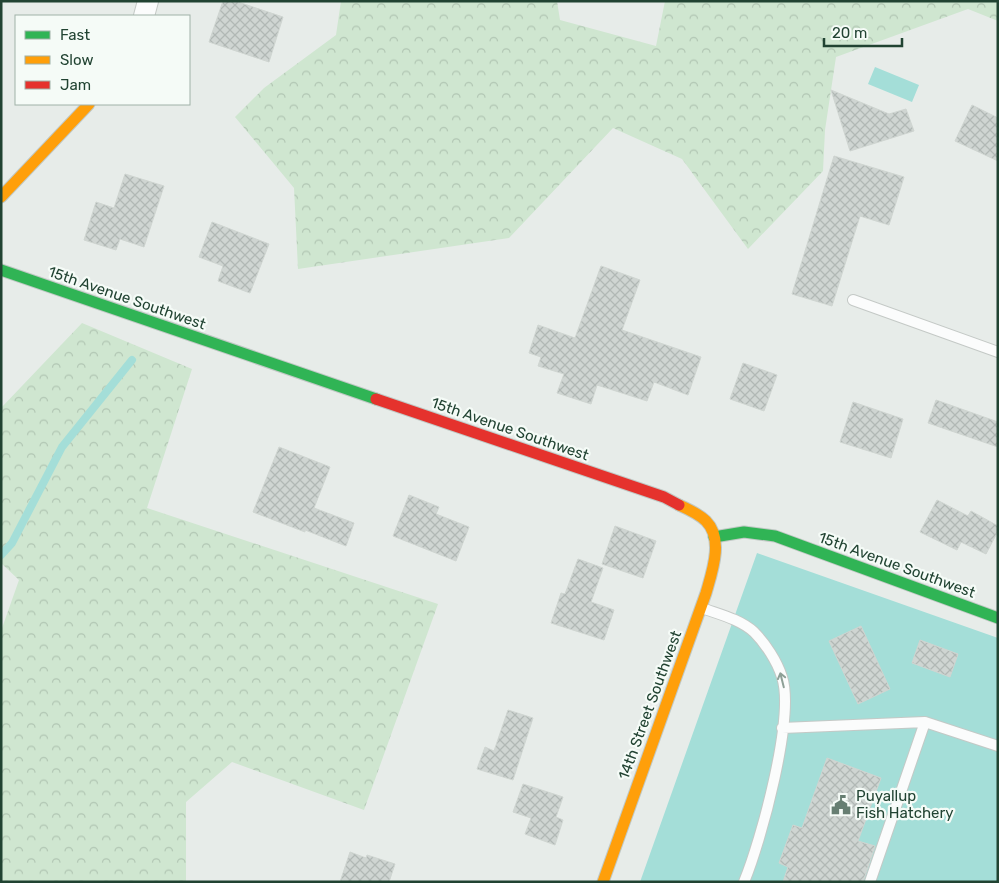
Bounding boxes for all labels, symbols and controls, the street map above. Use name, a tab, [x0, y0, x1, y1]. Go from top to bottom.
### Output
legend	[15, 15, 190, 105]
scale bar	[824, 15, 902, 47]
text: 20 m	[832, 24, 867, 42]
text: Fast	[60, 26, 90, 44]
text: Slow	[60, 51, 93, 69]
text: Jam	[60, 76, 91, 94]
street label: 15th Avenue Southwest	[46, 263, 208, 333]
street label: 15th Avenue Southwest	[429, 394, 591, 464]
street label: 15th Avenue Southwest	[816, 528, 978, 602]
street label: 14th Street Southwest	[615, 628, 685, 782]
one-way arrow	[776, 672, 786, 688]
place label: Puyallup Fish Hatchery	[856, 787, 953, 822]
public building icon: Puyallup Fish Hatchery	[830, 794, 852, 816]

